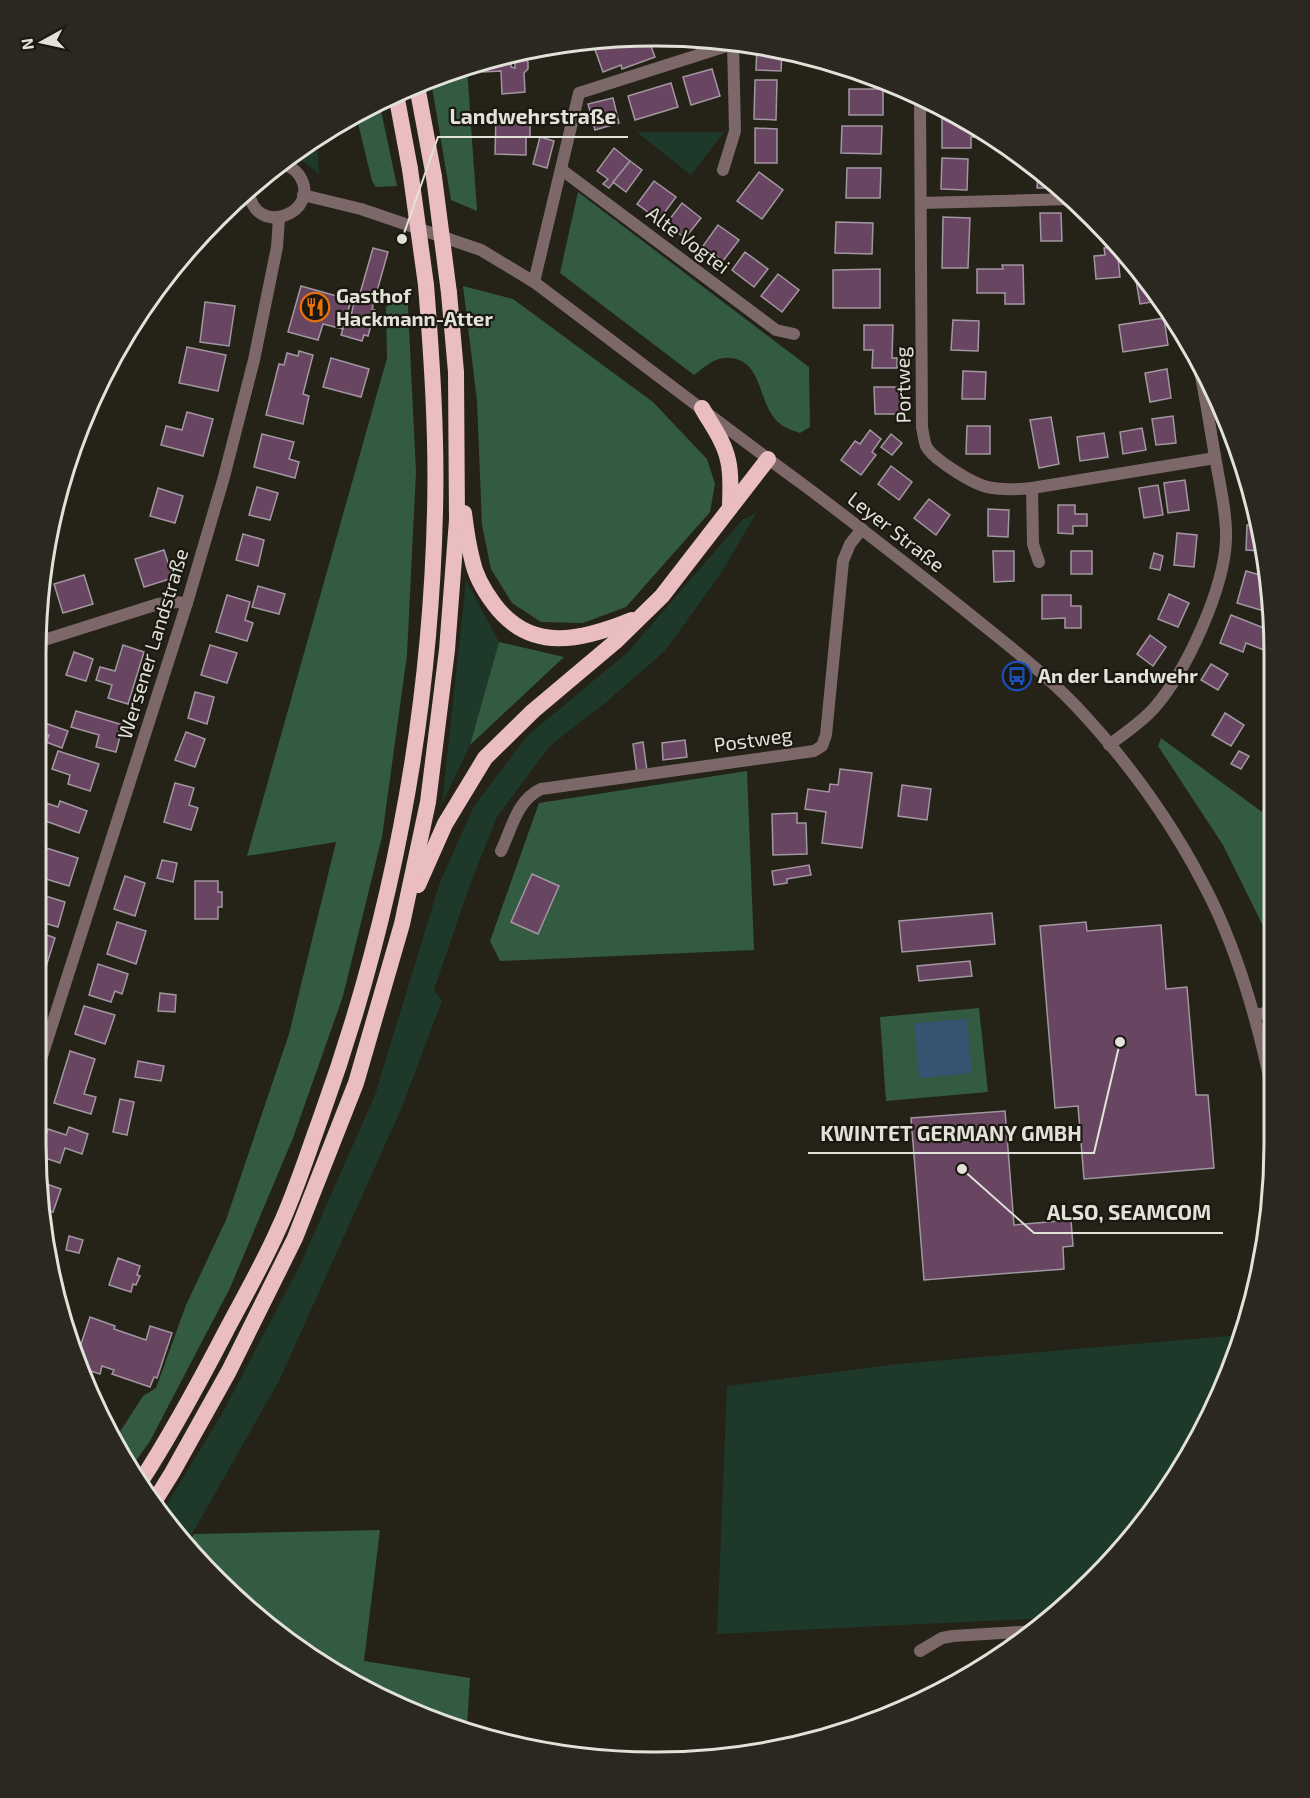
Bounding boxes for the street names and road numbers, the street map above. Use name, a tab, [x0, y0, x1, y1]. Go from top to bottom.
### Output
street label: Alte Vogtei	[642, 200, 735, 278]
street label: Portweg	[889, 346, 915, 424]
street label: Leyer Straße	[843, 486, 950, 576]
street label: Wersener Landstraße	[112, 546, 192, 742]
street label: Postweg	[712, 722, 794, 756]

